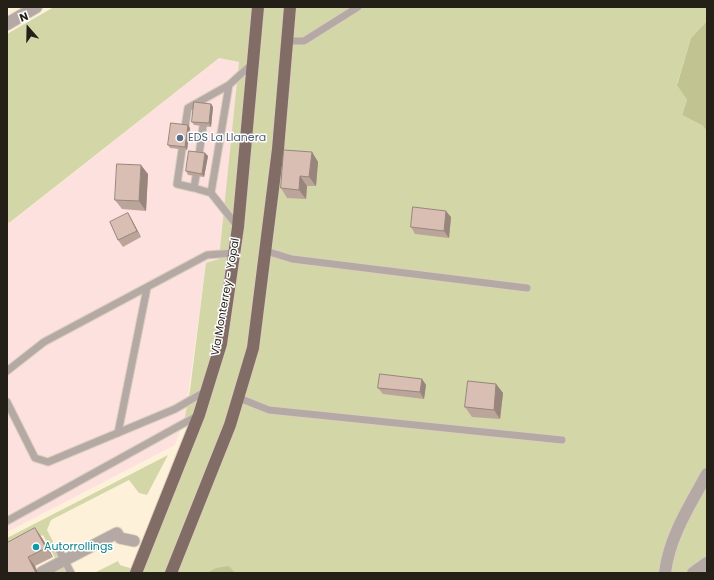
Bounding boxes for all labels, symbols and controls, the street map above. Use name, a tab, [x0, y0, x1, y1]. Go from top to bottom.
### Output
north arrow	[8, 8, 48, 48]
text: N	[17, 8, 31, 26]
place label: EDS La Llanera	[188, 131, 266, 145]
marker: EDS La Llanera	[175, 133, 185, 143]
street label: Vía Monterrey - Yopal	[209, 237, 243, 357]
place label: Autorrollings	[44, 540, 113, 554]
marker: Autorrollings	[31, 542, 41, 552]

